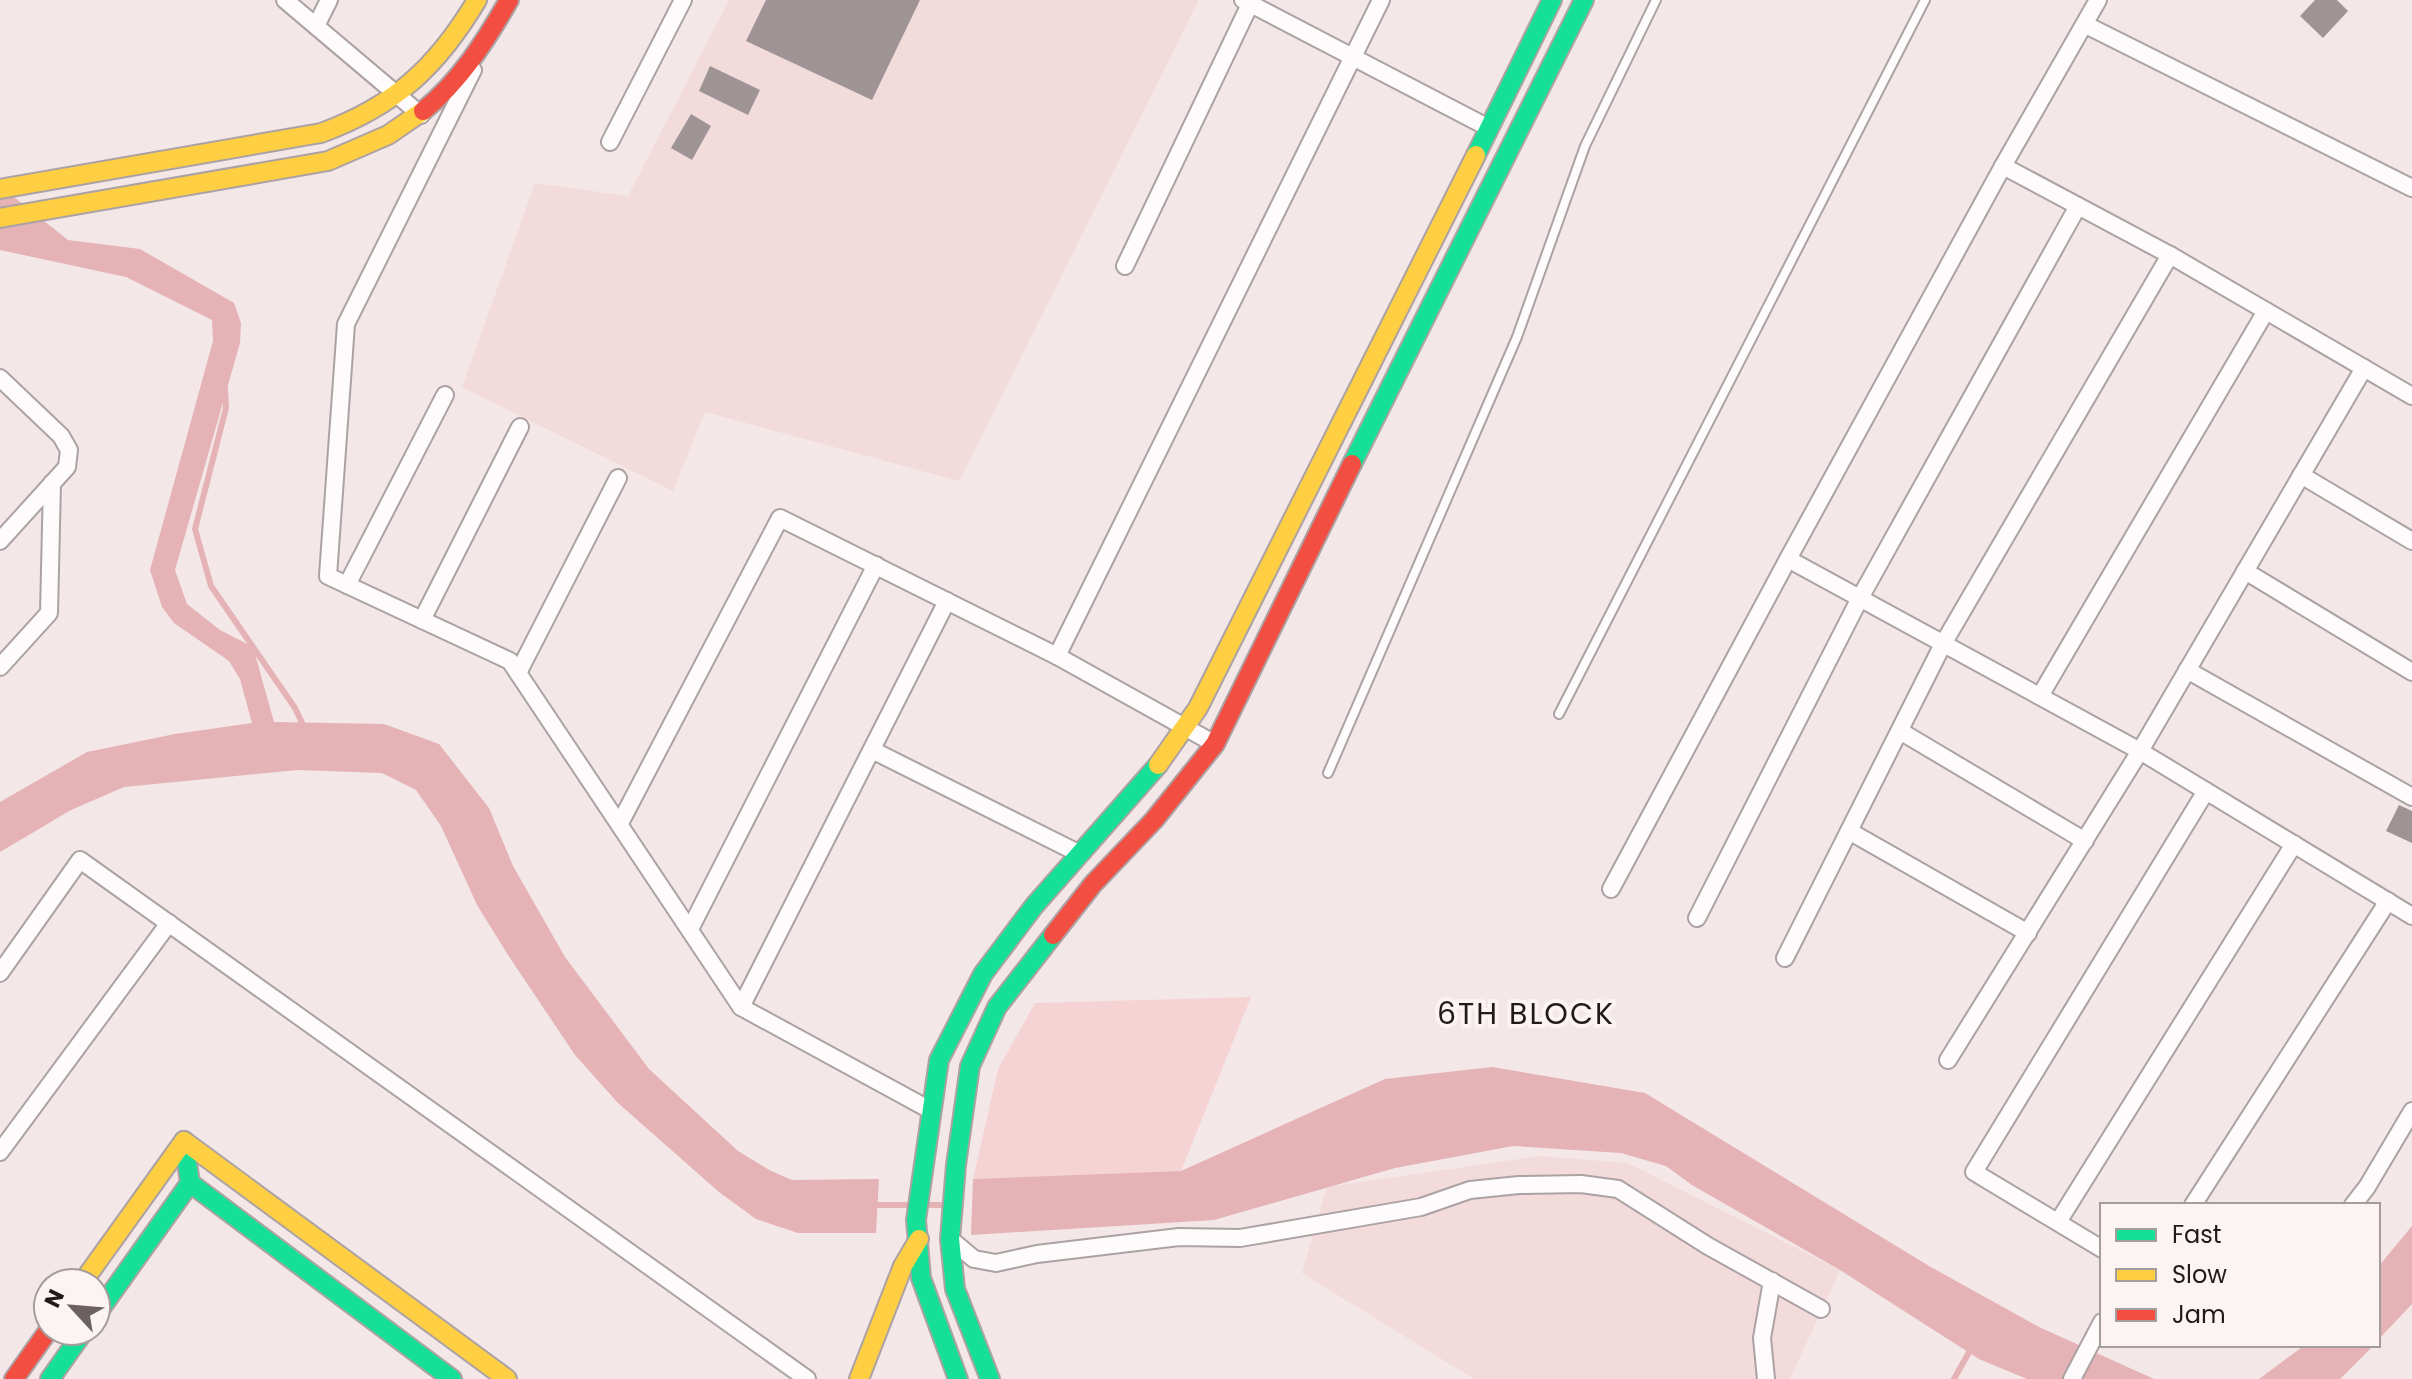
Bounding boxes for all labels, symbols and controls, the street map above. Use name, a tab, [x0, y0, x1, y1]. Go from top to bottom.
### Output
district label: 6TH BLOCK	[1437, 992, 1615, 1035]
legend	[2100, 1203, 2380, 1347]
text: Fast	[2172, 1218, 2222, 1251]
text: Slow	[2172, 1258, 2227, 1291]
north arrow	[32, 1267, 112, 1347]
text: N	[37, 1284, 72, 1313]
text: Jam	[2172, 1298, 2226, 1331]

